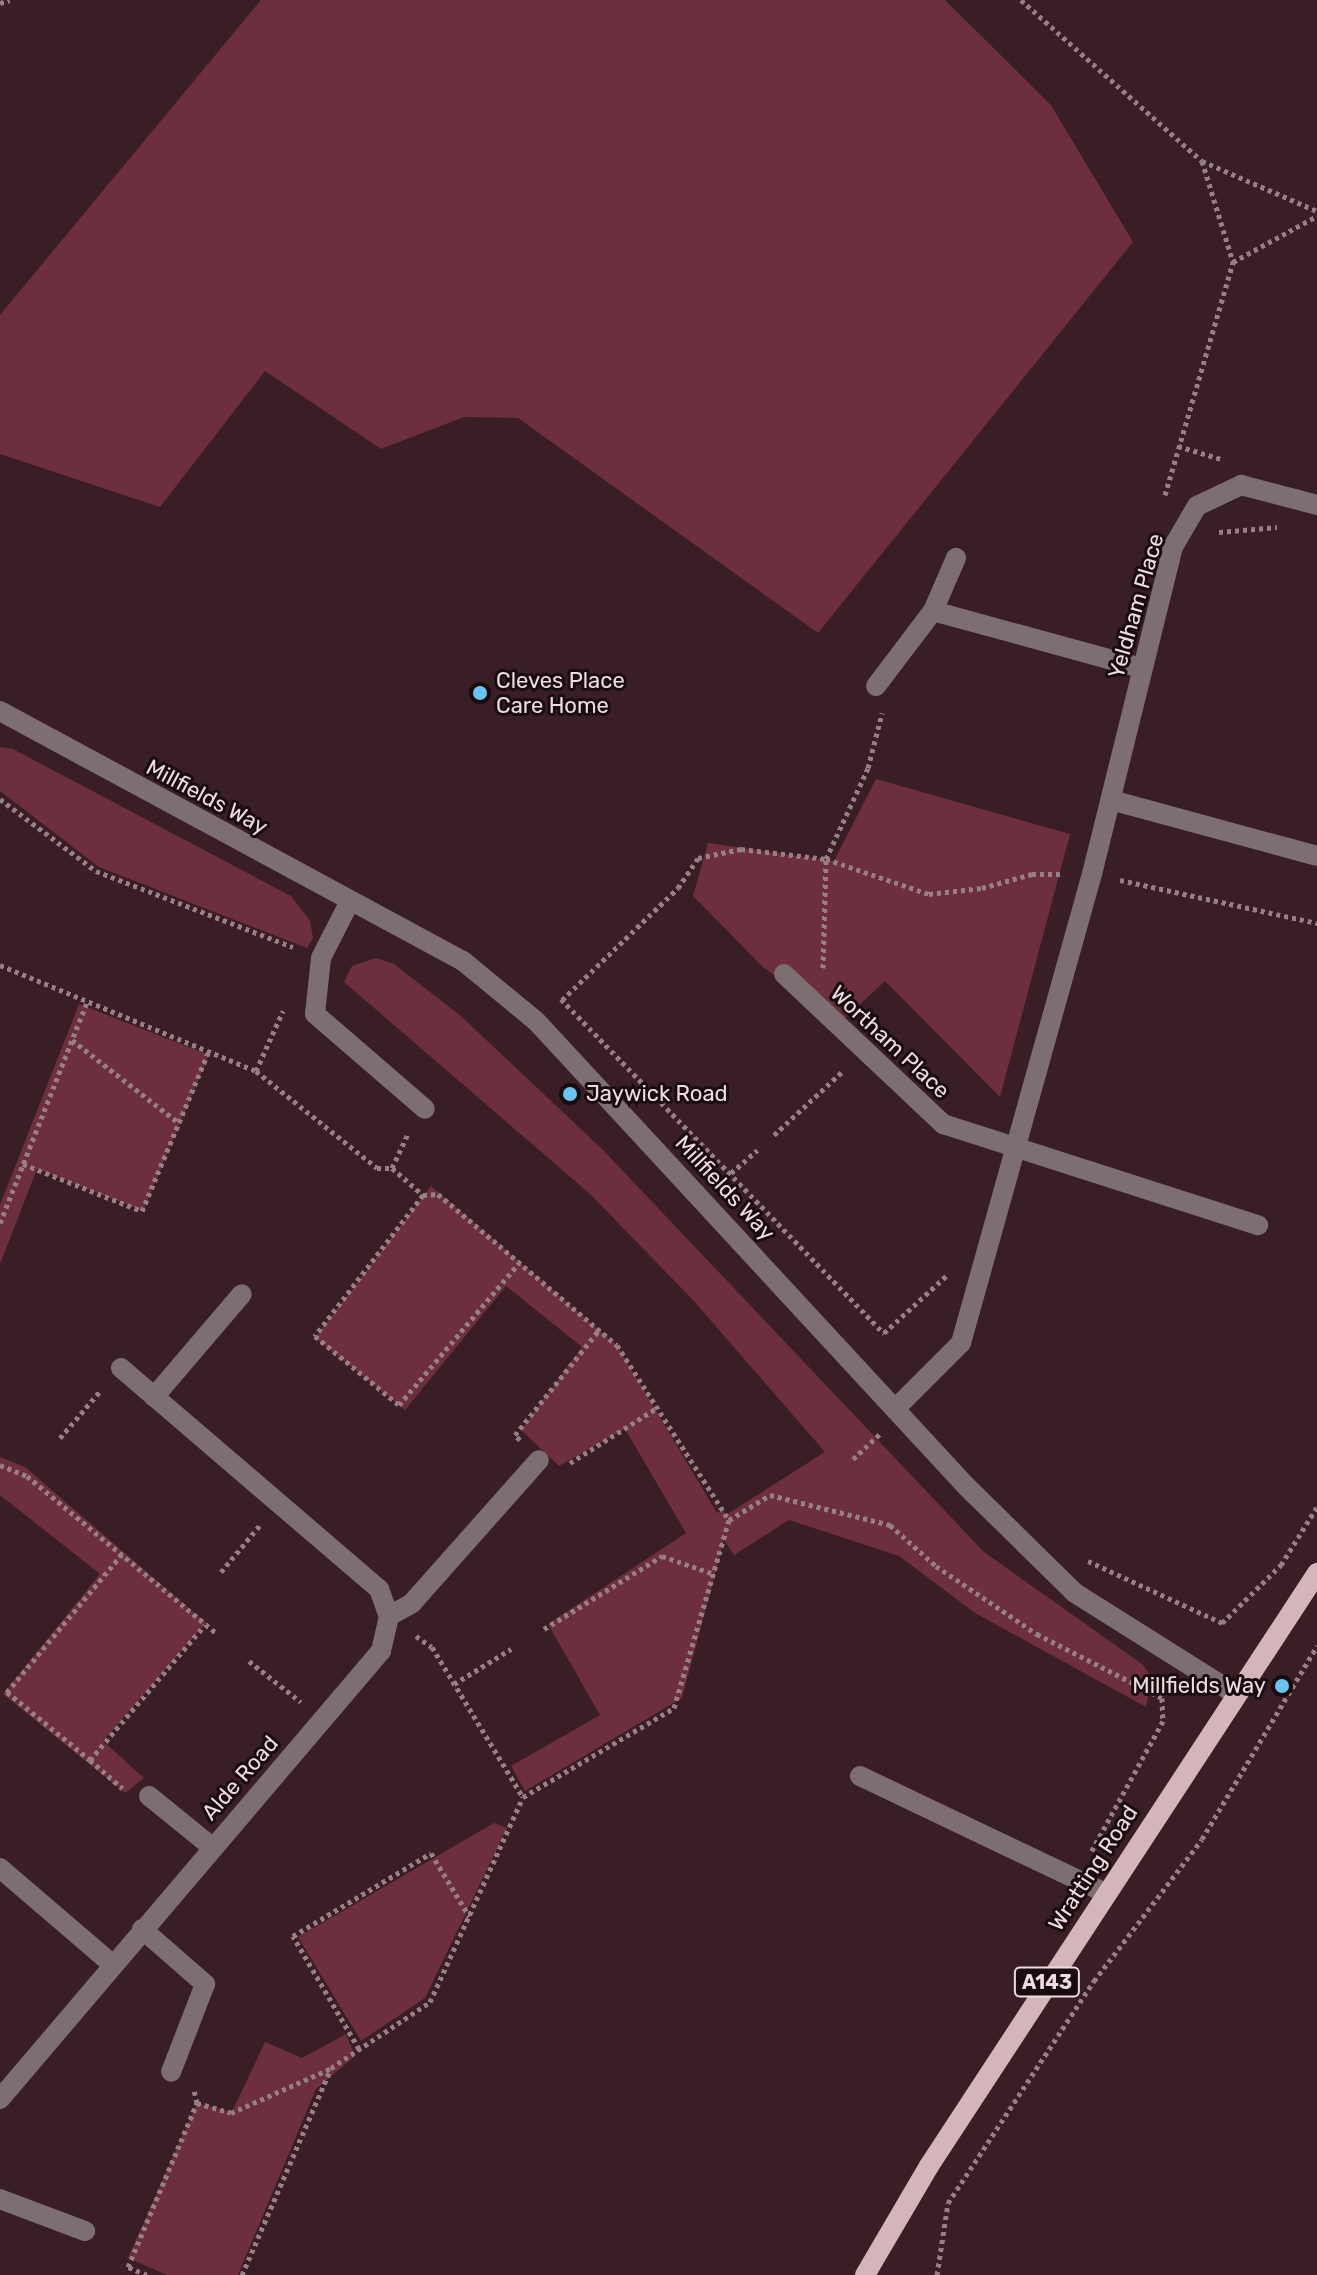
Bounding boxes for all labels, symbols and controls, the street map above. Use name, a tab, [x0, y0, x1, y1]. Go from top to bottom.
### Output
street label: Yeldham Place	[1103, 530, 1169, 682]
place label: Cleves Place Care Home	[496, 667, 625, 718]
marker: Cleves Place Care Home	[471, 684, 489, 702]
street label: Millfields Way	[142, 754, 272, 840]
street label: Wortham Place	[825, 980, 955, 1104]
place label: Jaywick Road	[586, 1081, 728, 1107]
marker: Jaywick Road	[561, 1085, 579, 1103]
street label: Millfields Way	[670, 1130, 780, 1246]
place label: Millfields Way	[1132, 1673, 1266, 1699]
marker: Millfields Way	[1273, 1677, 1291, 1695]
street label: Alde Road	[196, 1730, 284, 1826]
street label: Wratting Road	[1043, 1800, 1143, 1936]
road number: A143	[1013, 1966, 1081, 1998]

